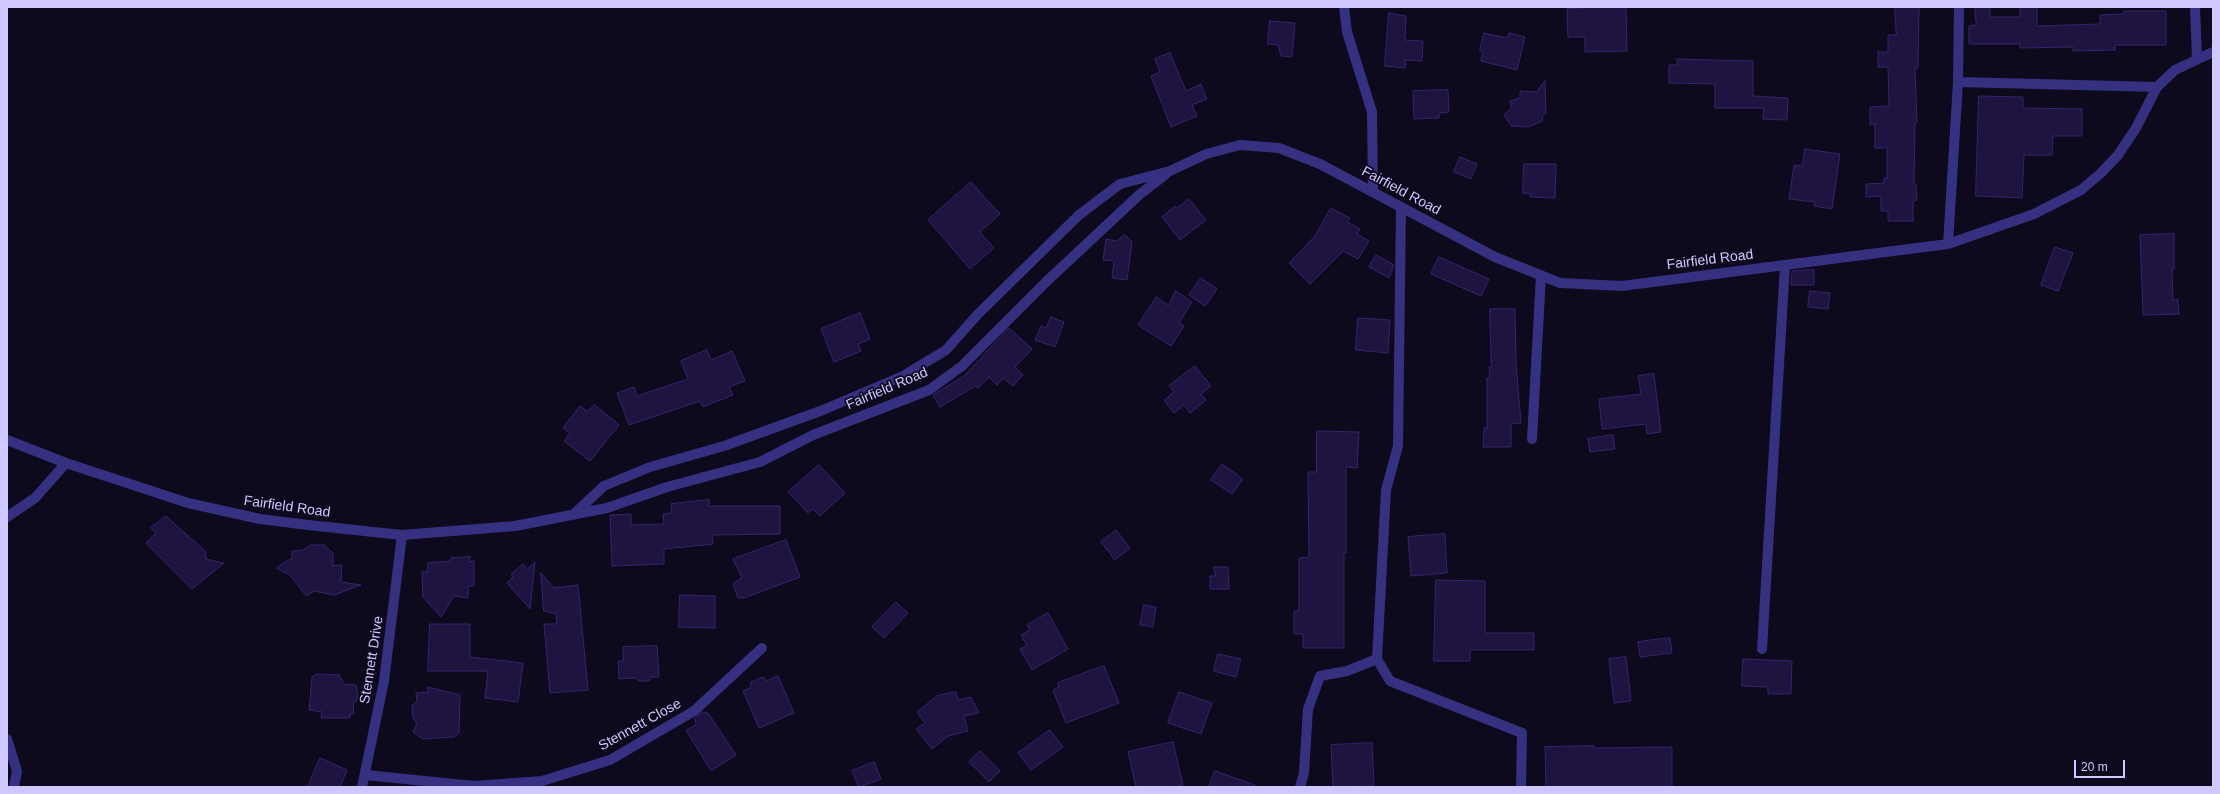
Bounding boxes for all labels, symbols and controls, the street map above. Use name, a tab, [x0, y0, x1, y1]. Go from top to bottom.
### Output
street label: Fairfield Road	[1359, 163, 1443, 219]
street label: Fairfield Road	[1666, 246, 1754, 274]
street label: Fairfield Road	[844, 364, 930, 414]
street label: Fairfield Road	[243, 493, 331, 521]
street label: Stennett Drive	[357, 615, 387, 705]
street label: Stennett Close	[596, 695, 684, 755]
scale bar	[2076, 752, 2127, 778]
text: 20 m	[2081, 760, 2108, 774]

